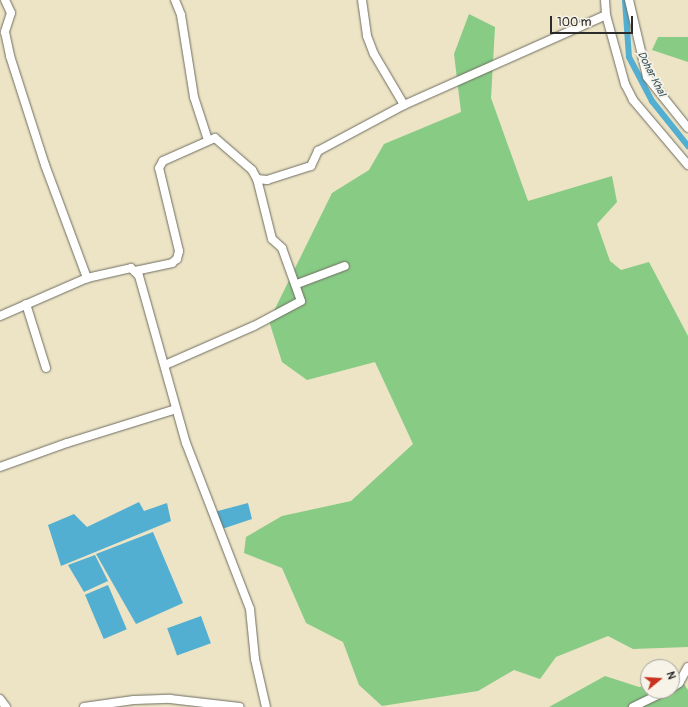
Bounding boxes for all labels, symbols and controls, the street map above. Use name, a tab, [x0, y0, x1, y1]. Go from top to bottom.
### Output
scale bar	[552, 8, 635, 34]
text: 100 m	[557, 15, 591, 30]
water label: Dohar Khal	[634, 49, 668, 99]
north arrow	[640, 659, 680, 699]
text: N	[664, 670, 678, 681]

